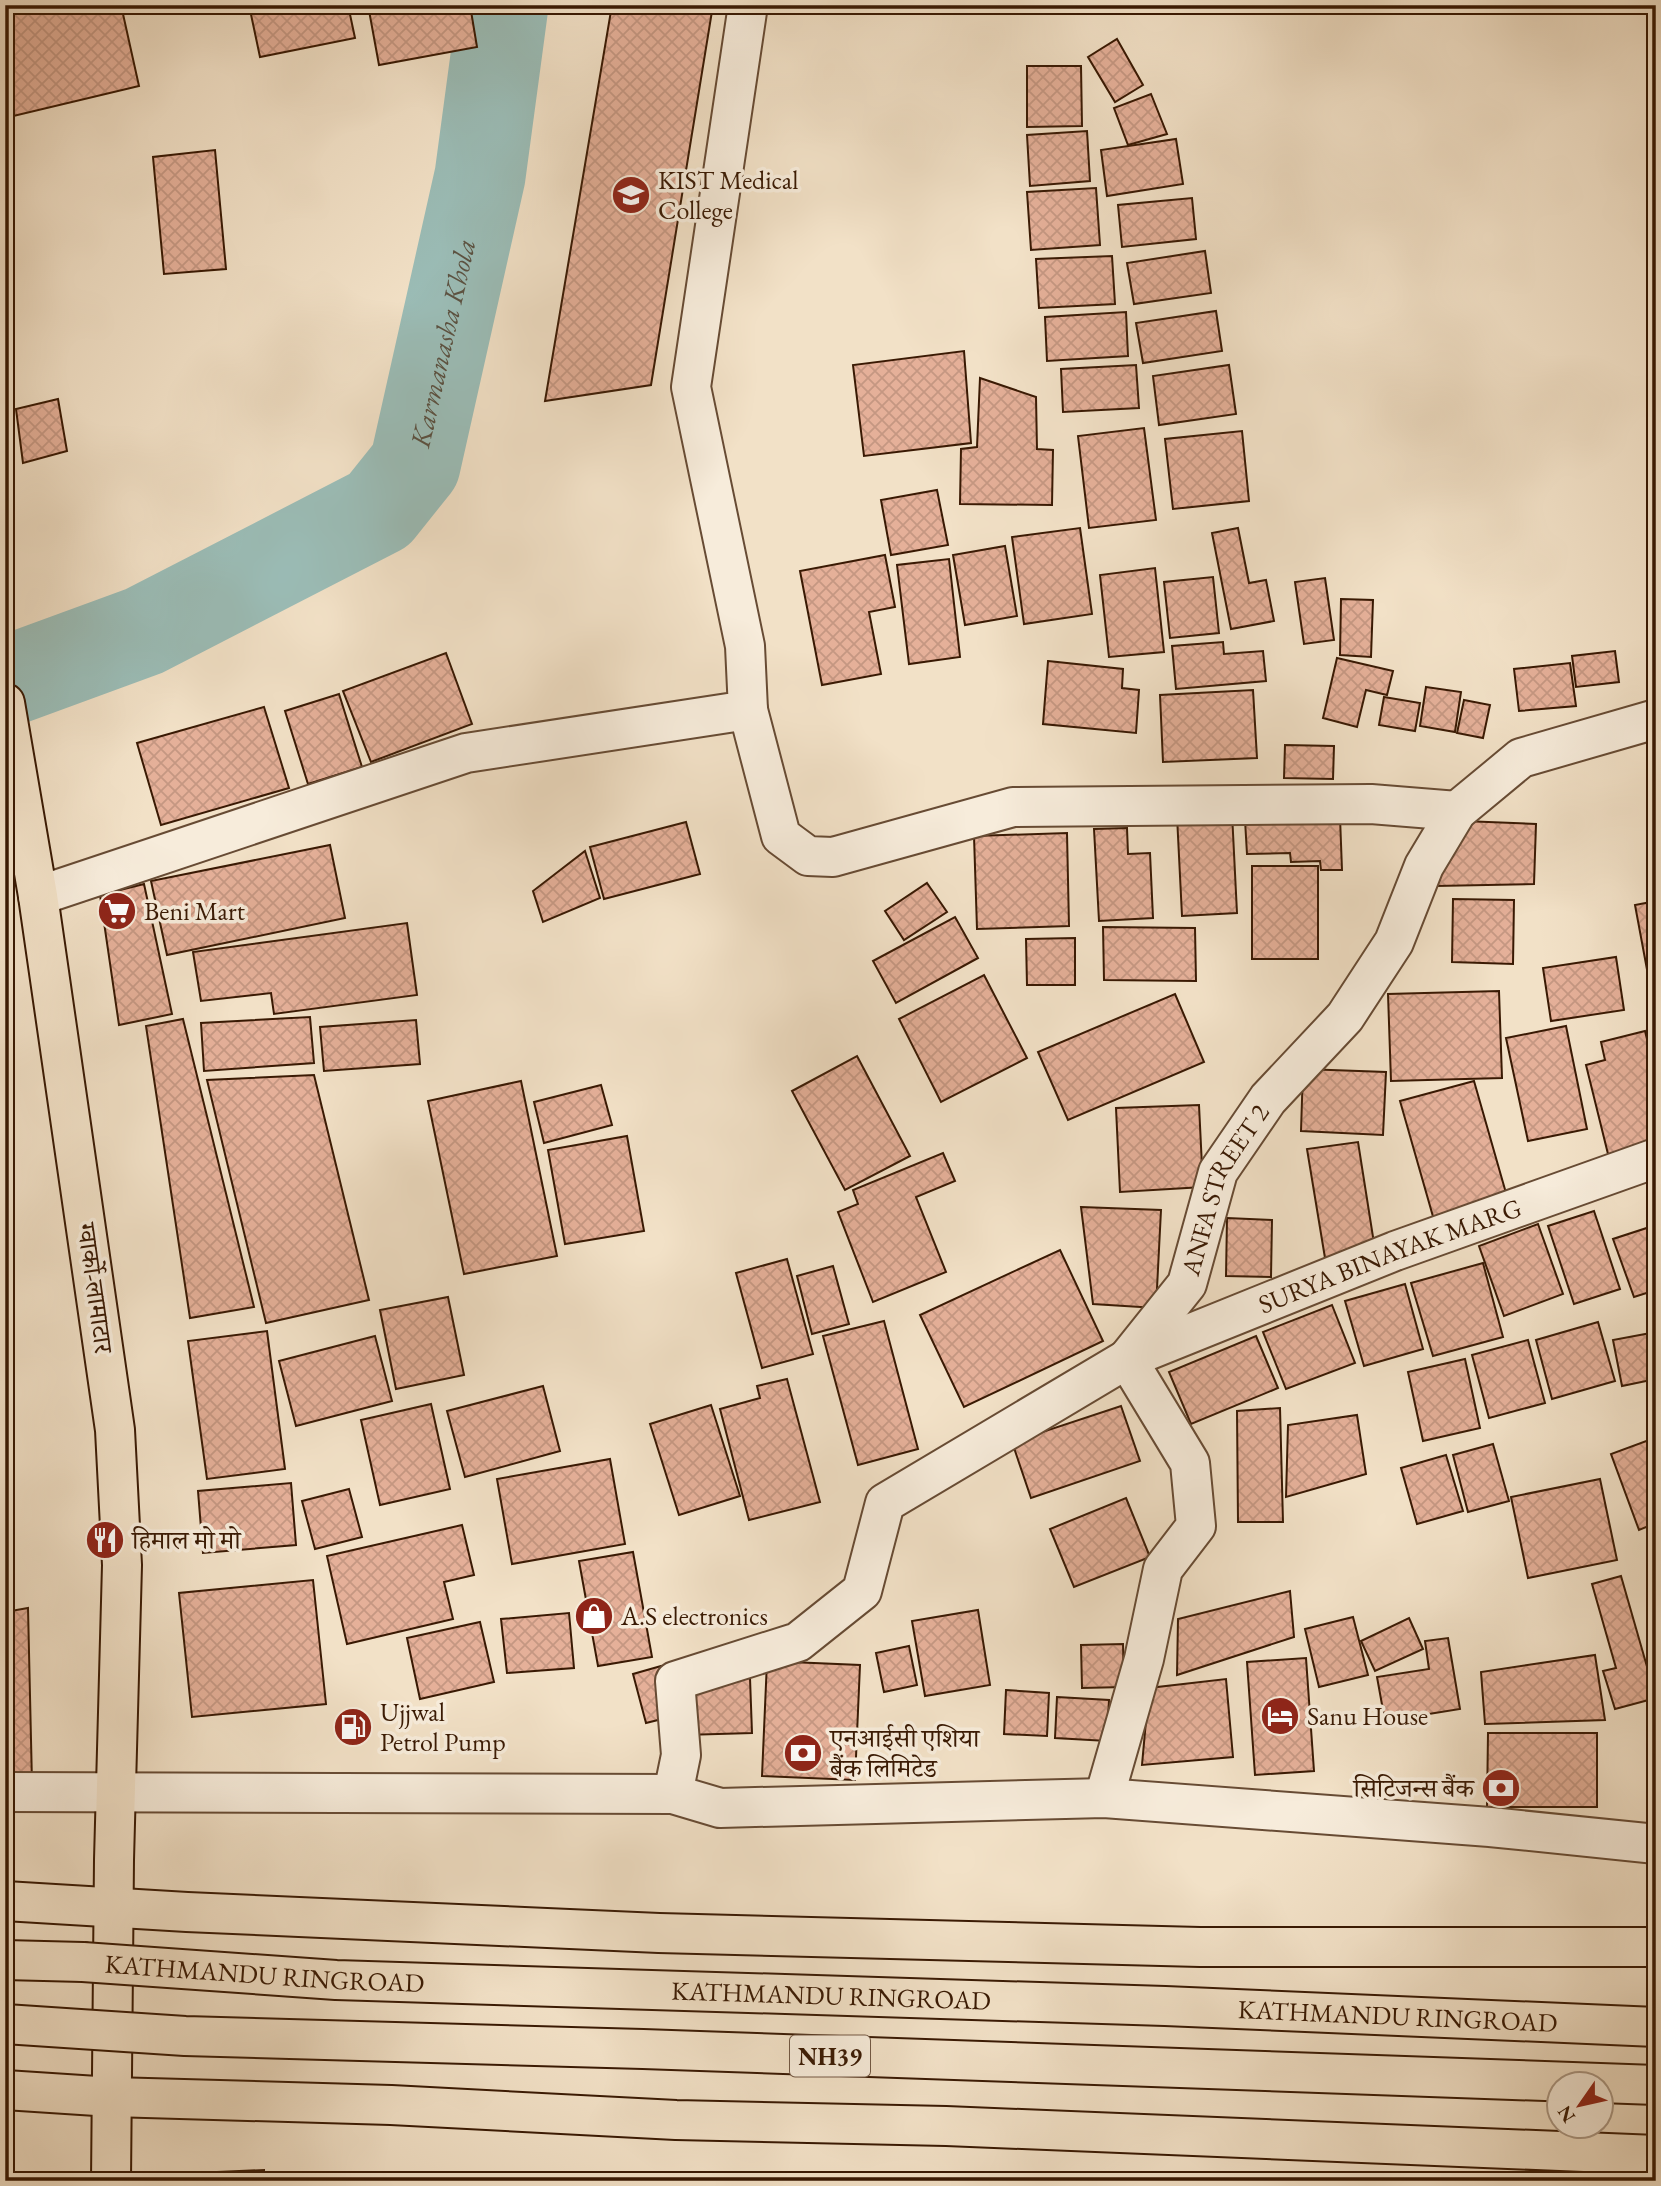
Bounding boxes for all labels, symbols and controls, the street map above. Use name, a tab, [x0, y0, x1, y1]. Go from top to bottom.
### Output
place label: KIST Medical College	[658, 163, 798, 227]
school or university icon: KIST Medical College	[610, 174, 652, 216]
water label: Karmanasha Khola	[401, 235, 483, 452]
supermarket icon: Beni Mart	[96, 890, 138, 932]
place label: Beni Mart	[144, 894, 245, 928]
street label: ANFA STREET 2	[1173, 1097, 1277, 1280]
street label: SURYA BINAYAK MARG	[1253, 1190, 1526, 1321]
street label: ग्वार्को-लामाटार	[69, 1219, 121, 1356]
restaurant icon: हिमाल मो मो	[84, 1519, 126, 1561]
place label: हिमाल मो मो	[130, 1523, 242, 1557]
shop icon: A.S electronics	[573, 1595, 615, 1637]
place label: A.S electronics	[620, 1599, 768, 1633]
place label: Ujjwal Petrol Pump	[380, 1695, 506, 1759]
hotel icon: Sanu House	[1259, 1695, 1301, 1737]
place label: Sanu House	[1307, 1699, 1428, 1733]
fuel station icon: Ujjwal Petrol Pump	[332, 1706, 374, 1748]
place label: एनआईसी एशिया बैंक लिमिटेड	[828, 1721, 981, 1785]
bank icon: एनआईसी एशिया बैंक लिमिटेड	[782, 1732, 824, 1774]
bank icon: सिटिजन्स बैंक	[1480, 1767, 1522, 1809]
place label: सिटिजन्स बैंक	[1352, 1771, 1476, 1805]
street label: KATHMANDU RINGROAD	[104, 1947, 425, 2000]
street label: KATHMANDU RINGROAD	[671, 1974, 992, 2018]
street label: KATHMANDU RINGROAD	[1237, 1992, 1558, 2040]
road number: NH39	[790, 2036, 870, 2076]
north arrow	[1546, 2070, 1616, 2140]
text: N	[1551, 2100, 1581, 2128]

